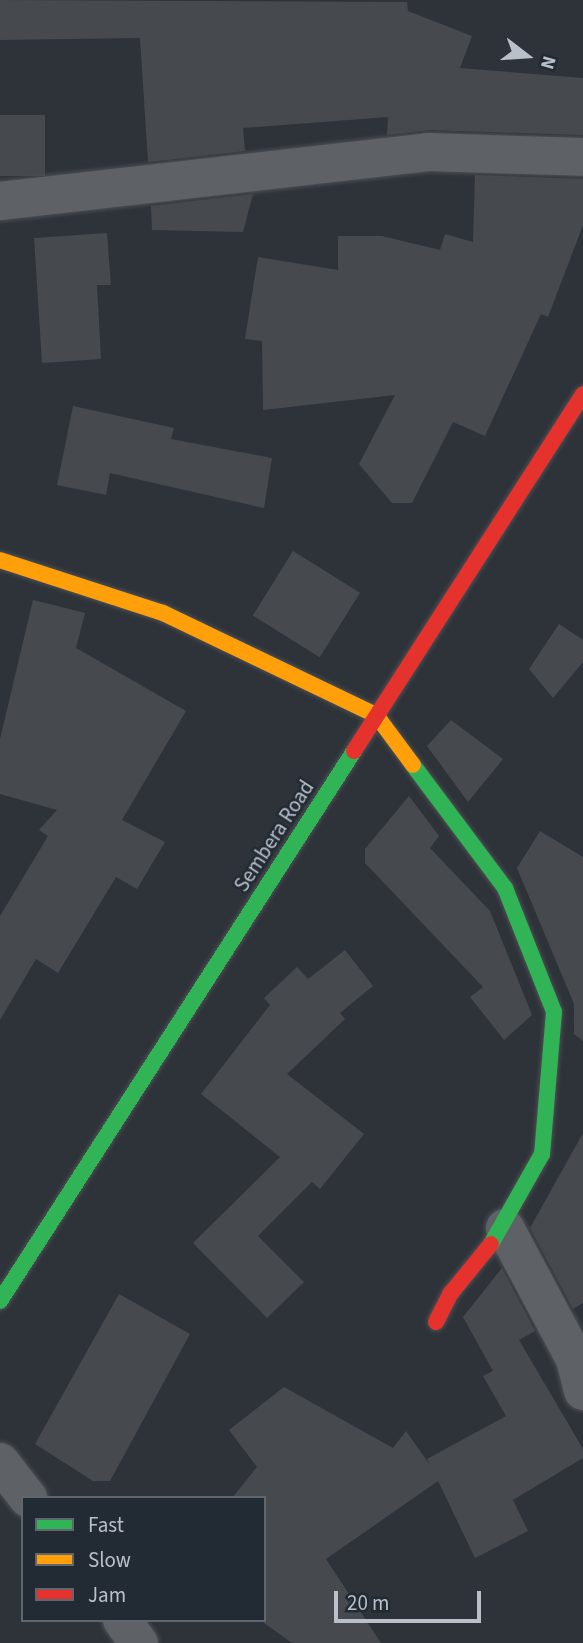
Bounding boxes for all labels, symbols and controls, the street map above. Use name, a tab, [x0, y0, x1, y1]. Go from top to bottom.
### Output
north arrow	[492, 21, 562, 91]
text: N	[533, 52, 562, 72]
street label: Sembera Road	[229, 776, 319, 896]
legend	[21, 1496, 266, 1622]
text: Fast	[88, 1510, 124, 1540]
text: Slow	[88, 1545, 131, 1575]
scale bar	[338, 1576, 485, 1620]
text: Jam	[88, 1580, 126, 1610]
text: 20 m	[347, 1588, 389, 1618]

